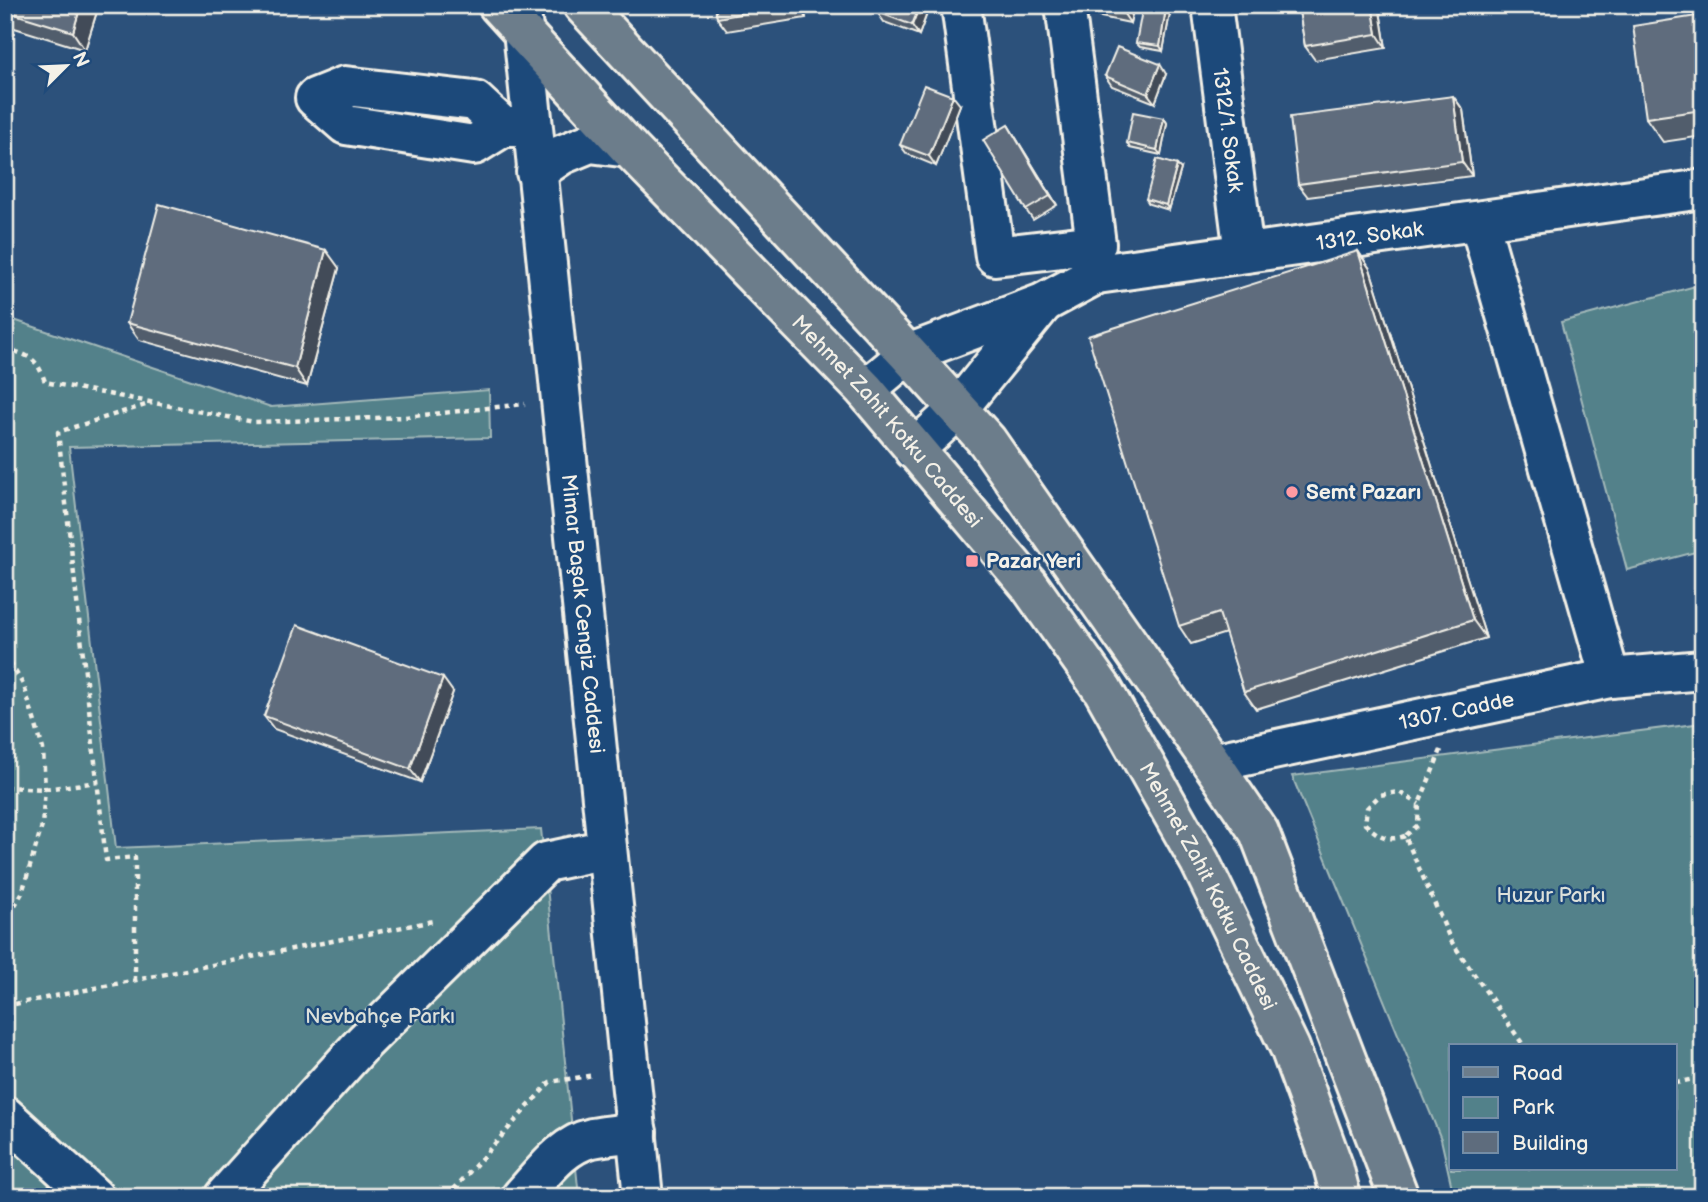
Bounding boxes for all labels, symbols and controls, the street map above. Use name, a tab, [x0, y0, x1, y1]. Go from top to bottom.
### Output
north arrow	[32, 32, 102, 102]
text: N	[67, 48, 94, 71]
street label: 1312/1. Sokak	[1207, 66, 1248, 194]
street label: 1312. Sokak	[1315, 216, 1425, 256]
street label: Mehmet Zahit Kotku Caddesi	[786, 310, 987, 533]
street label: Mimar Başak Cengiz Caddesi	[556, 473, 609, 755]
place label: Semt Pazarı	[1306, 480, 1421, 505]
marker: Semt Pazarı	[1284, 484, 1300, 500]
place label: Pazar Yeri	[986, 549, 1081, 574]
marker: Pazar Yeri	[964, 553, 980, 569]
street label: 1307. Cadde	[1397, 687, 1516, 736]
street label: Mehmet Zahit Kotku Caddesi	[1133, 758, 1282, 1014]
park label: Huzur Parkı	[1496, 883, 1606, 908]
park label: Nevbahçe Parkı	[305, 1004, 455, 1029]
legend	[1449, 1044, 1676, 1170]
text: Road	[1512, 1061, 1563, 1086]
text: Park	[1512, 1095, 1555, 1120]
text: Building	[1512, 1131, 1588, 1156]

